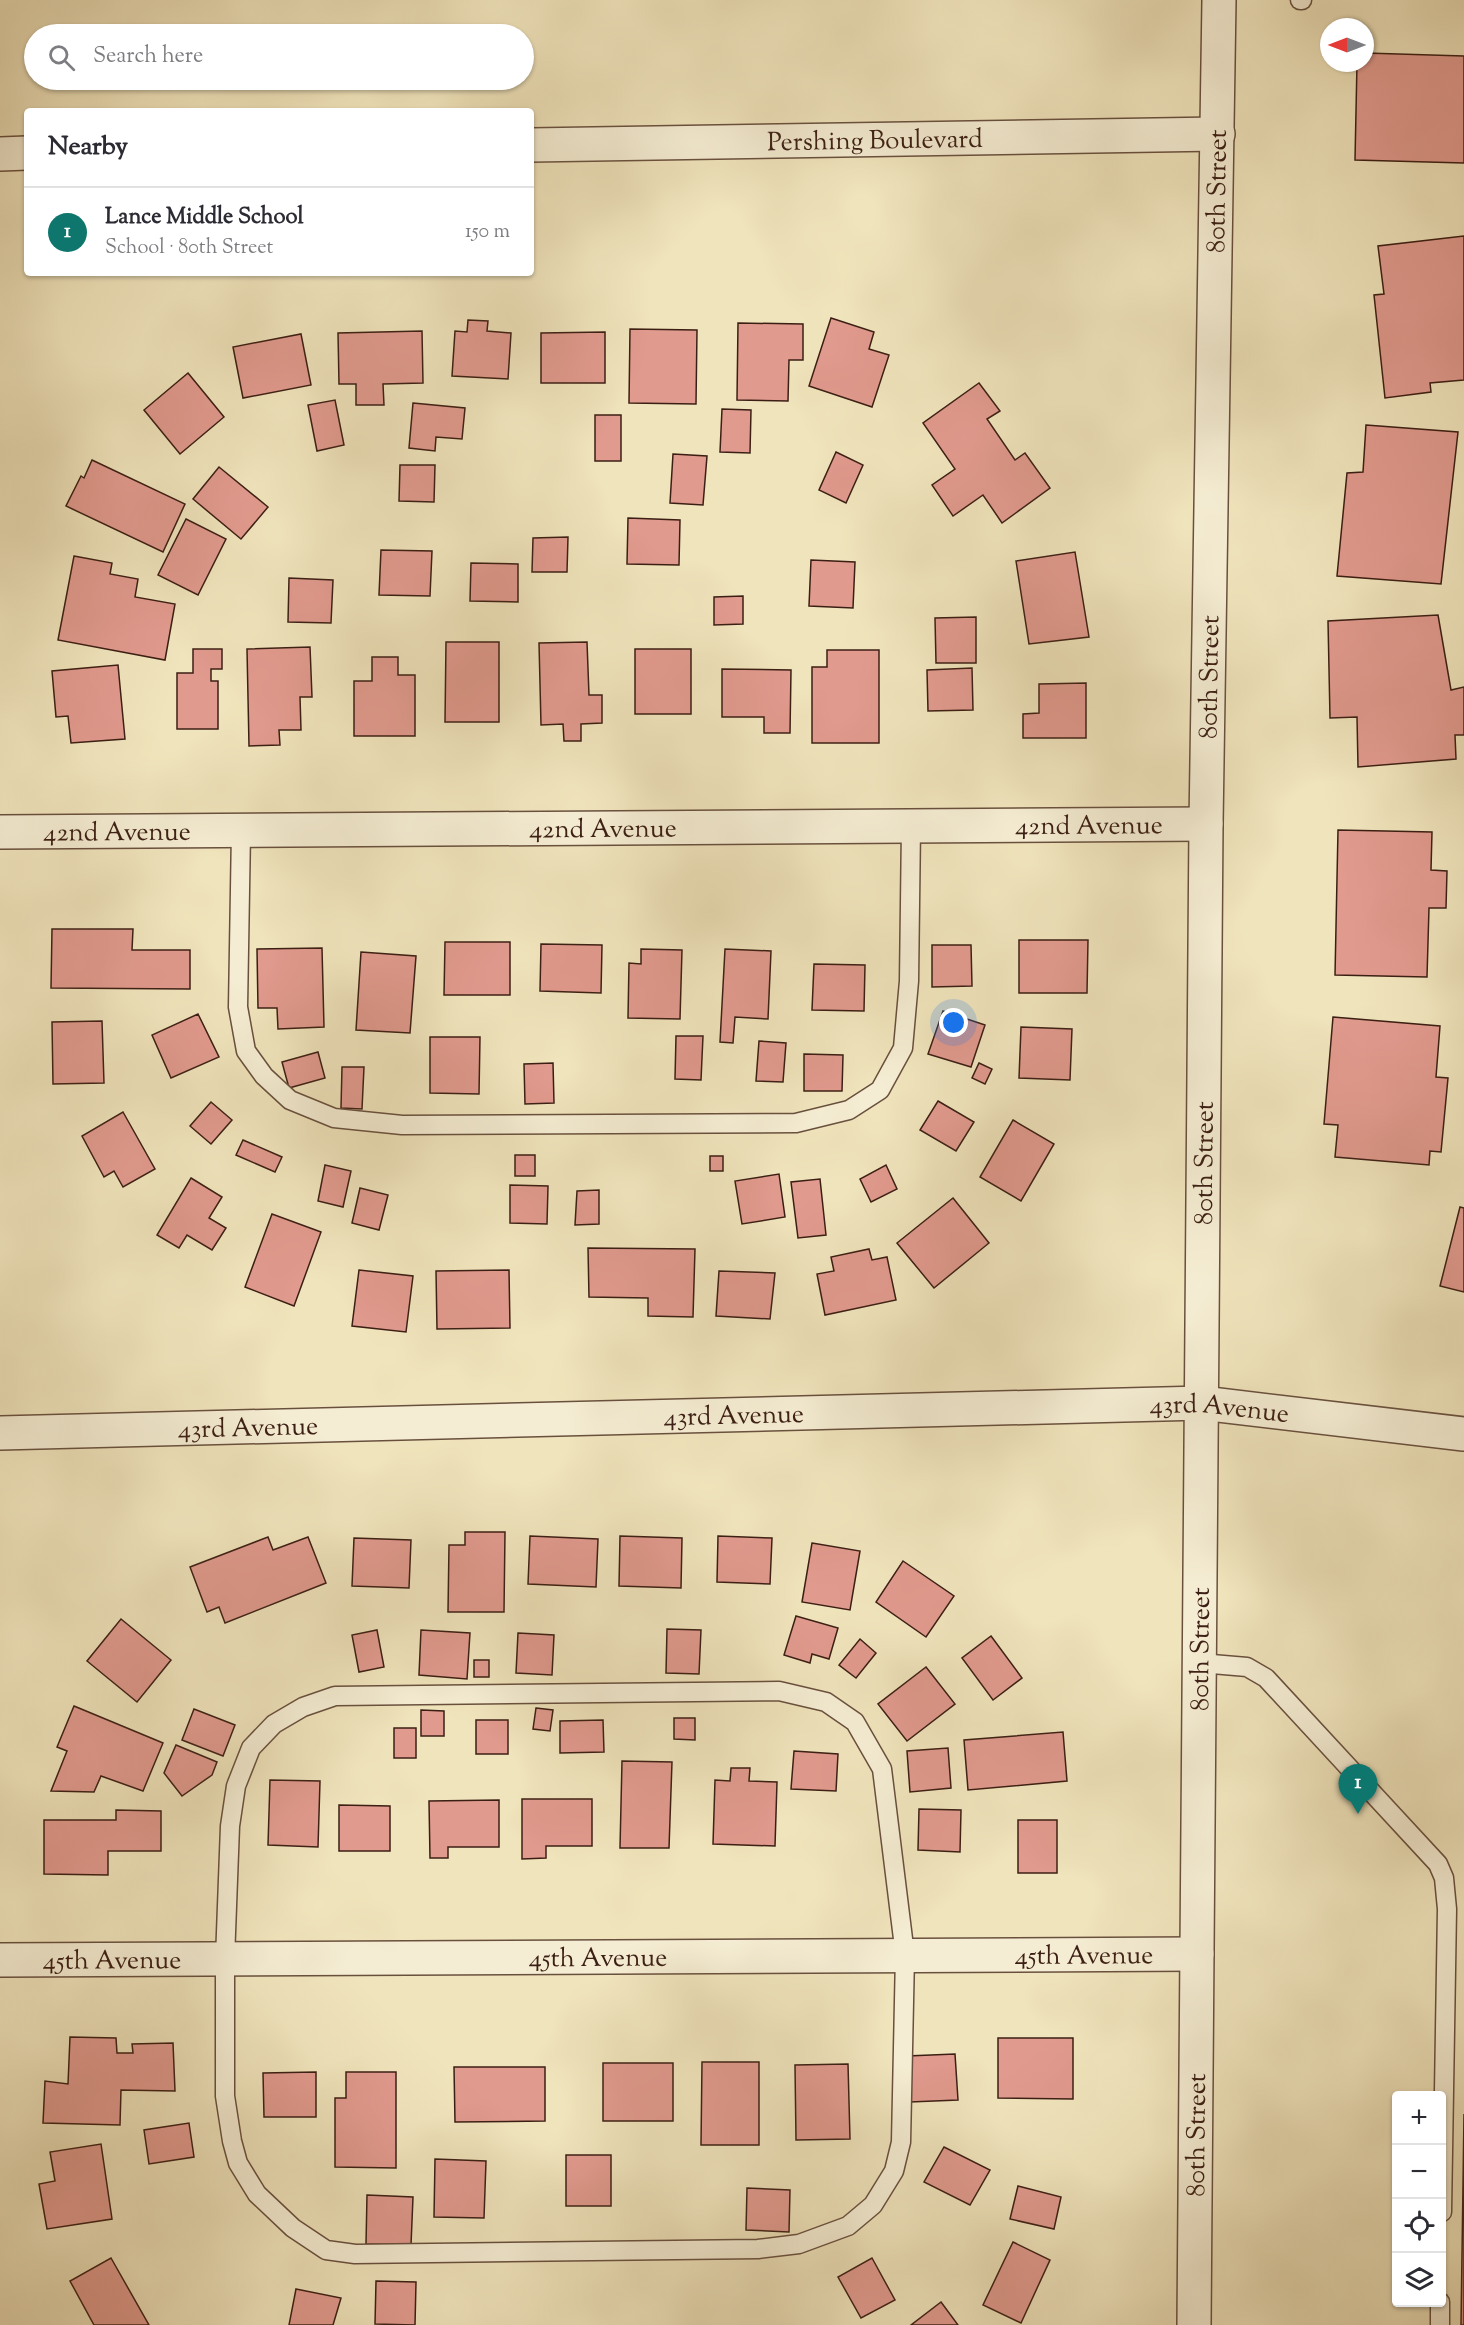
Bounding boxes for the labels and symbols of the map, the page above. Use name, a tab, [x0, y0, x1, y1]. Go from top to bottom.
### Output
north arrow	[1320, 18, 1374, 72]
street label: Pershing Boulevard	[767, 122, 983, 162]
street label: 80th Street	[1199, 129, 1238, 253]
street label: 80th Street	[1191, 615, 1230, 739]
street label: 42nd Avenue	[1015, 808, 1163, 846]
street label: 42nd Avenue	[529, 812, 677, 849]
street label: 42nd Avenue	[43, 815, 191, 853]
your location	[939, 1008, 968, 1037]
street label: 80th Street	[1187, 1101, 1225, 1225]
street label: 43rd Avenue	[1149, 1387, 1291, 1434]
street label: 43rd Avenue	[663, 1397, 804, 1437]
street label: 43rd Avenue	[177, 1409, 319, 1450]
street label: 80th Street	[1183, 1587, 1221, 1711]
pin: 1	[1338, 1764, 1378, 1814]
street label: 45th Avenue	[1015, 1938, 1153, 1976]
street label: 45th Avenue	[529, 1941, 667, 1978]
street label: 45th Avenue	[43, 1943, 181, 1981]
street label: 80th Street	[1179, 2073, 1217, 2197]

